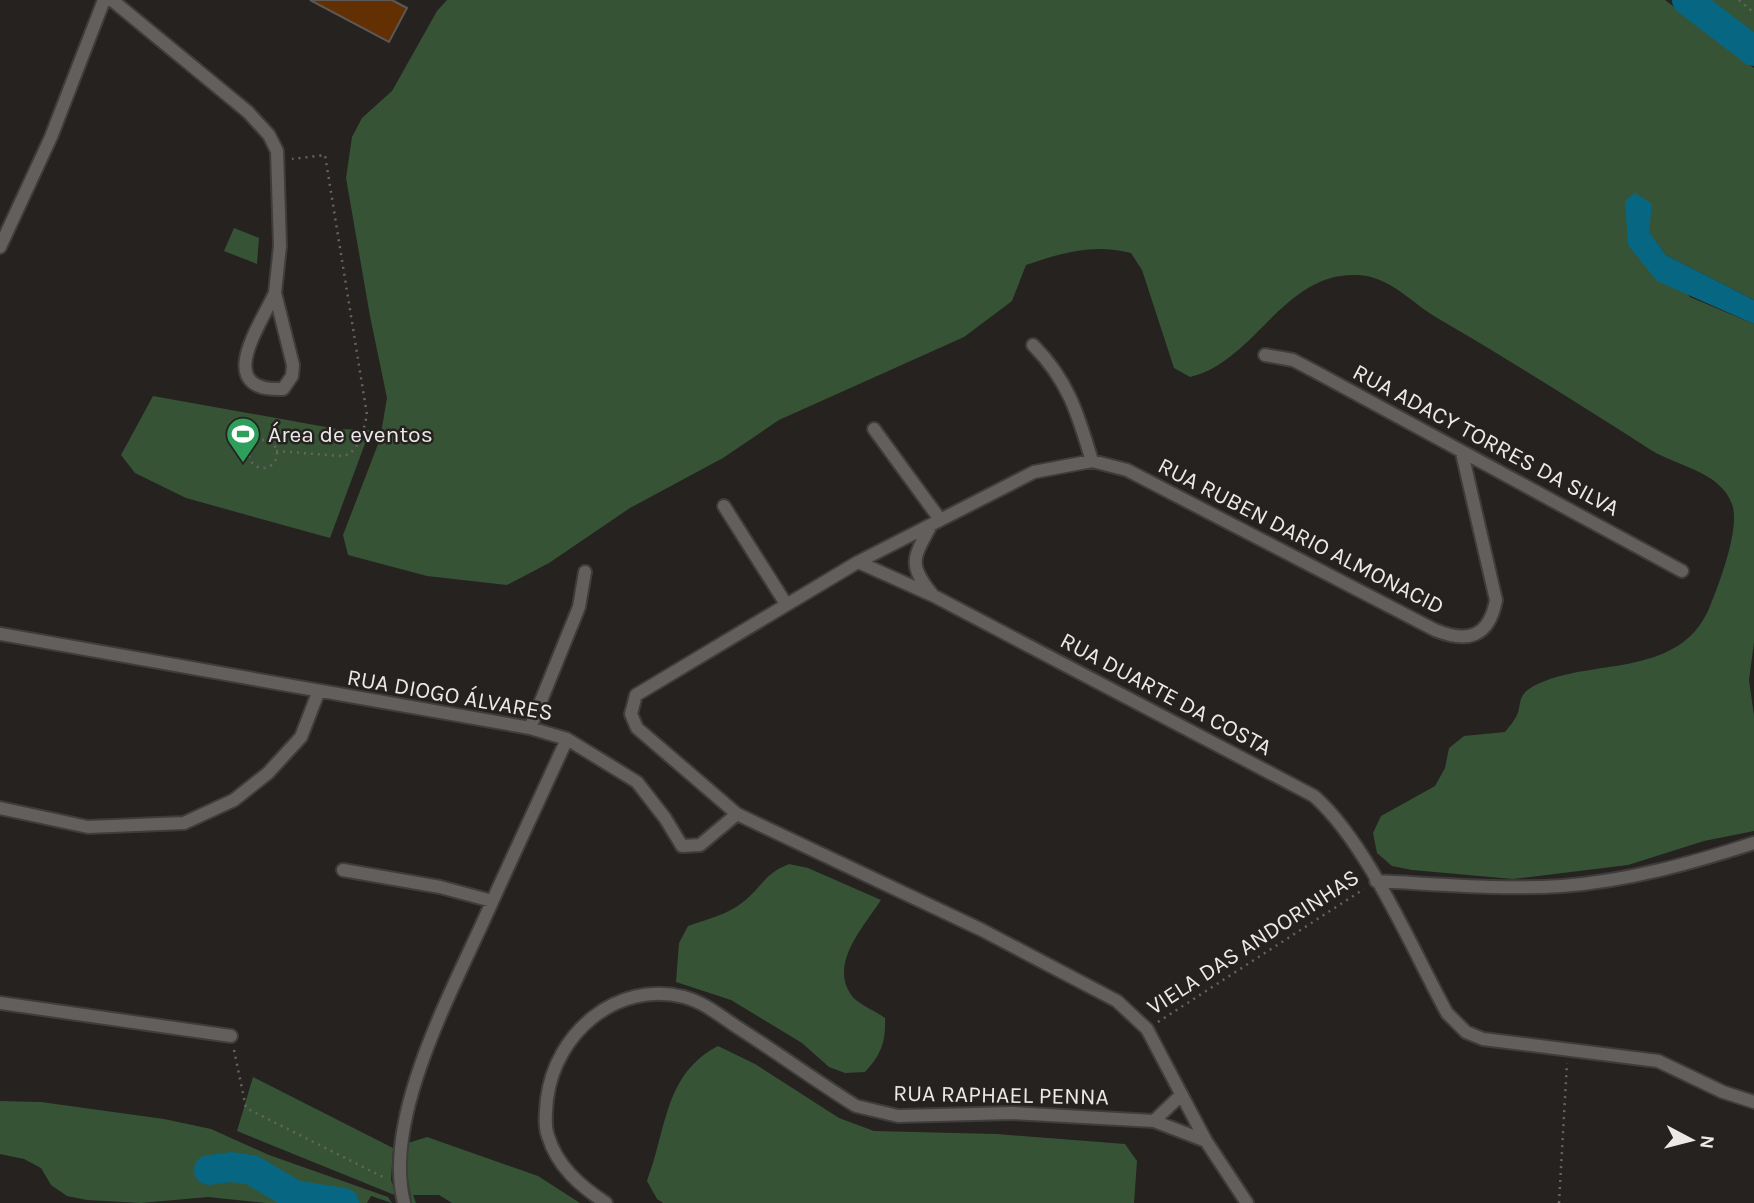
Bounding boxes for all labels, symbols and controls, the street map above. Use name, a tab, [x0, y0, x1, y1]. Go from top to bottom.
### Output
street label: RUA ADACY TORRES DA SILVA	[1348, 358, 1624, 522]
sports icon: Área de eventos	[224, 415, 262, 464]
place label: Área de eventos	[268, 421, 433, 448]
street label: RUA RUBEN DARIO ALMONACID	[1153, 452, 1449, 620]
street label: RUA DUARTE DA COSTA	[1056, 627, 1276, 761]
street label: RUA DIOGO ÁLVARES	[345, 664, 555, 726]
street label: VIELA DAS ANDORINHAS	[1142, 863, 1364, 1021]
street label: RUA RAPHAEL PENNA	[893, 1080, 1109, 1110]
north arrow	[1656, 1105, 1726, 1175]
text: N	[1695, 1134, 1719, 1150]

